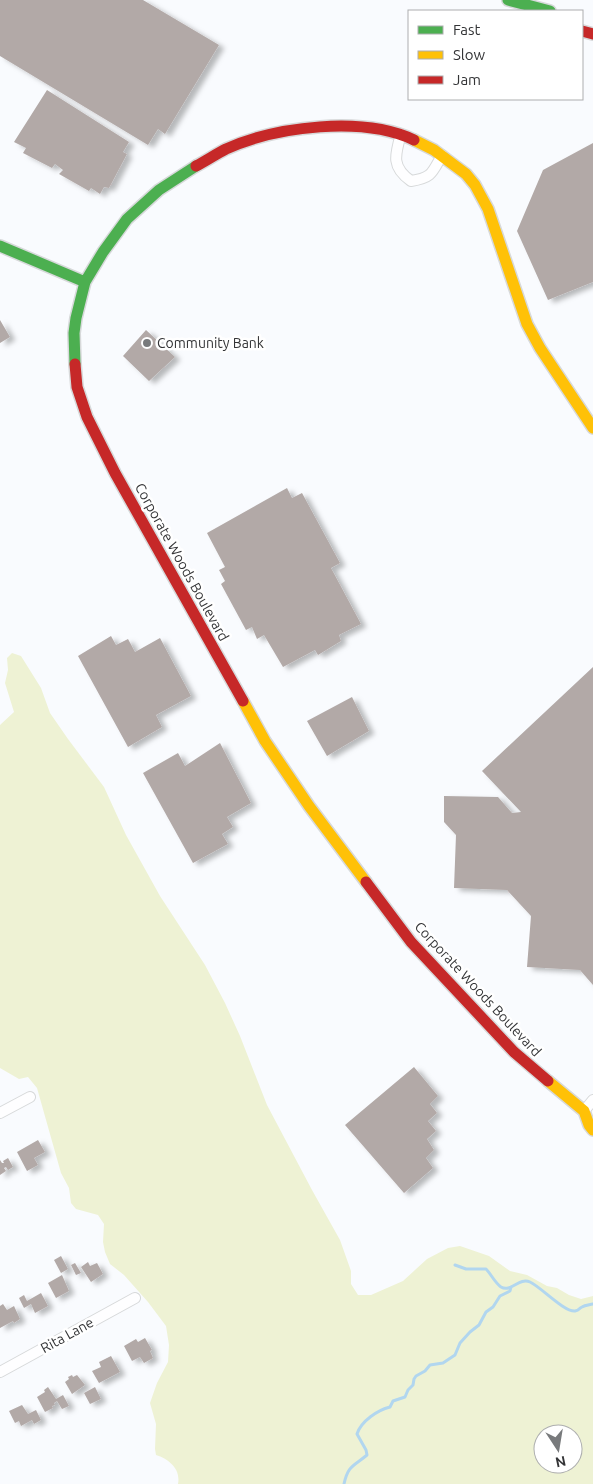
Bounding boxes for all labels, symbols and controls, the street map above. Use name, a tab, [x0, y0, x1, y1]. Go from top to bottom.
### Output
legend	[408, 10, 583, 100]
text: Fast	[453, 21, 481, 38]
text: Slow	[453, 46, 486, 63]
text: Jam	[453, 71, 481, 88]
place label: Community Bank	[157, 335, 264, 351]
marker: Community Bank	[141, 337, 153, 349]
street label: Corporate Woods Boulevard	[132, 480, 232, 644]
street label: Corporate Woods Boulevard	[411, 918, 545, 1060]
street label: Rita Lane	[38, 1314, 96, 1356]
north arrow	[533, 1424, 583, 1474]
text: N	[554, 1453, 567, 1471]

